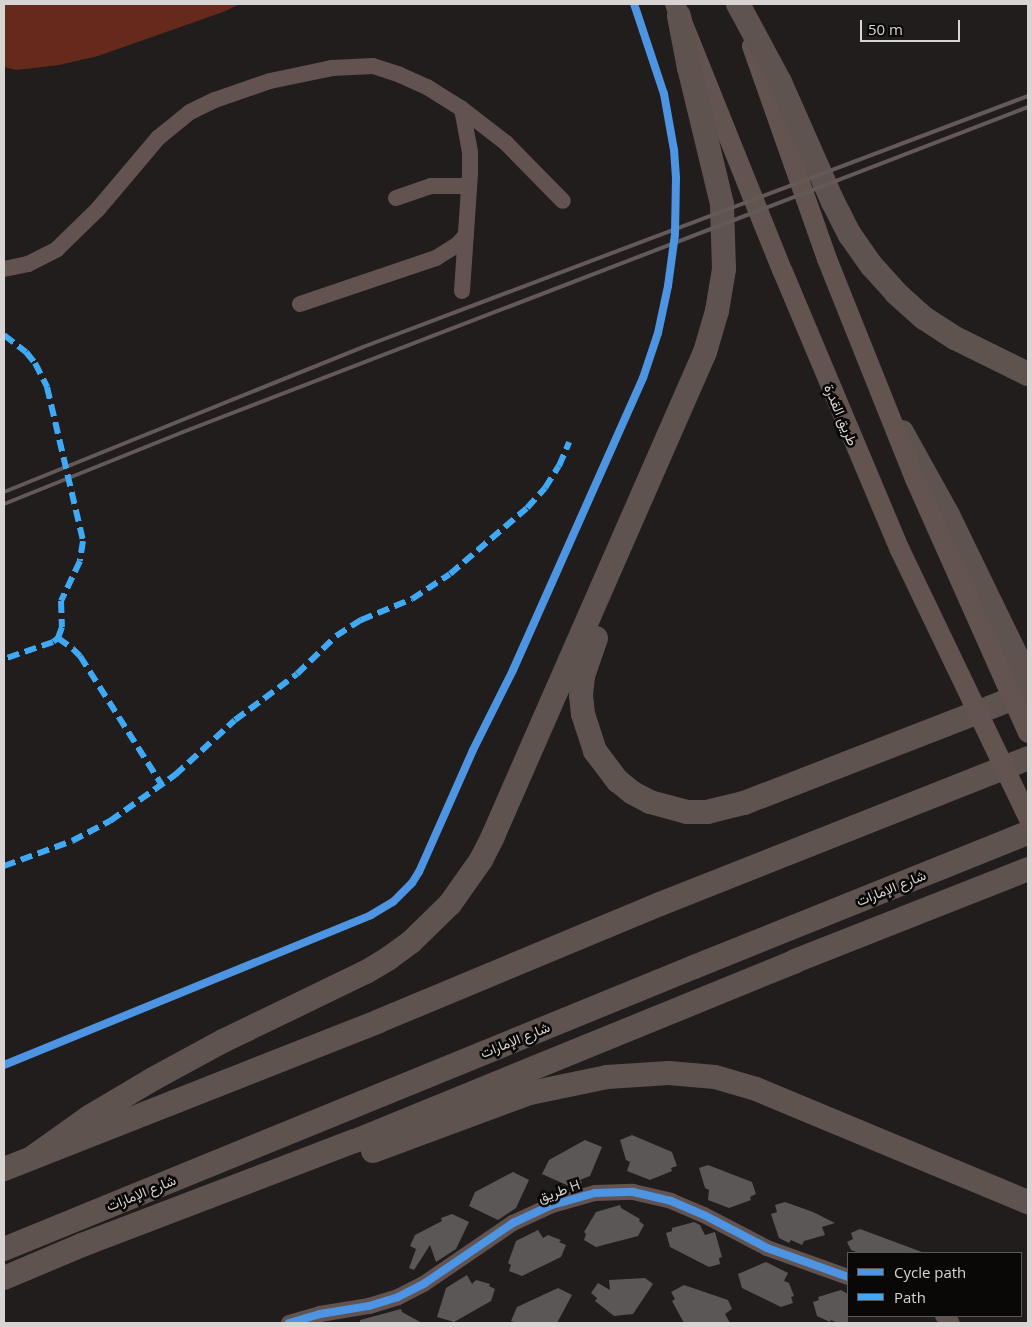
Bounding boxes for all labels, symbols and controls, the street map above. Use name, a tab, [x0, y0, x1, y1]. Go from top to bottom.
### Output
scale bar	[862, 10, 962, 42]
text: 50 m	[868, 19, 903, 39]
street label: طريق القدرة	[821, 382, 861, 448]
street label: شارع الإمارات	[854, 866, 928, 910]
street label: شارع الإمارات	[478, 1018, 552, 1062]
street label: شارع الإمارات	[104, 1171, 178, 1215]
street label: طريق H	[536, 1176, 582, 1206]
legend	[847, 1252, 1022, 1317]
text: Cycle path	[894, 1262, 966, 1282]
text: Path	[894, 1287, 926, 1307]

